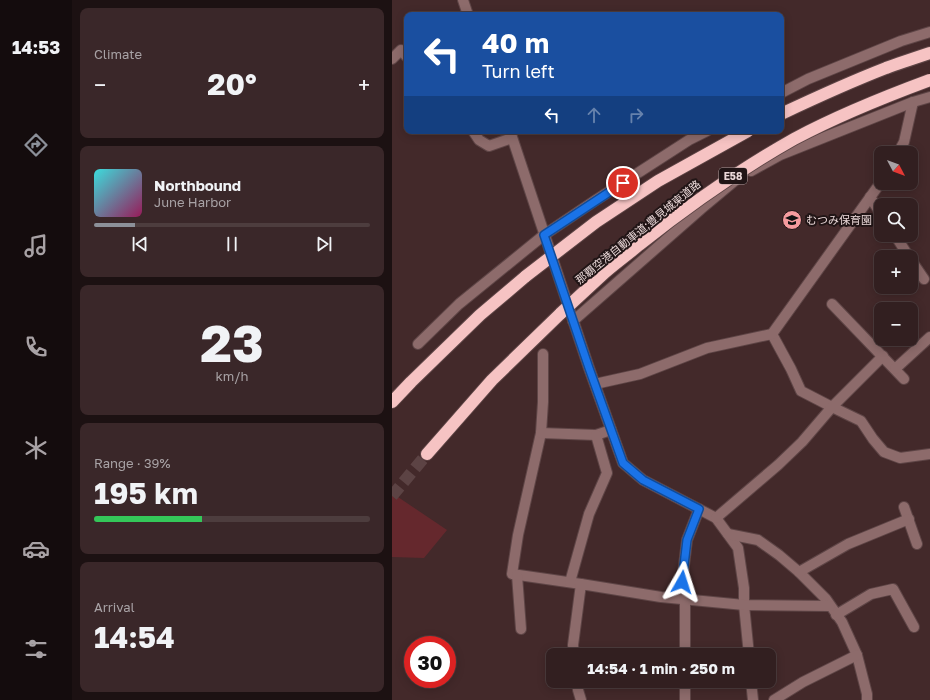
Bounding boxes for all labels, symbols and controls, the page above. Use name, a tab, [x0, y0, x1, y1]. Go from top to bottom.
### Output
text: 40 m	[482, 26, 549, 59]
icon: left	[416, 28, 468, 80]
text: 14:53	[12, 36, 60, 58]
text: Climate	[94, 46, 142, 62]
text: Turn left	[482, 60, 555, 82]
text: 20°	[207, 66, 257, 102]
text: −	[94, 71, 106, 98]
text: +	[358, 71, 370, 98]
icon: left	[541, 104, 563, 126]
icon: ahead	[583, 104, 605, 126]
icon: right	[625, 104, 647, 126]
icon: directions	[22, 131, 50, 159]
north arrow	[874, 146, 918, 190]
map controls	[874, 146, 918, 346]
pin	[606, 166, 640, 200]
road number: E58	[719, 168, 747, 184]
icon: arrive	[612, 172, 634, 194]
text: Northbound	[154, 176, 241, 194]
street label: 那覇空港自動車道;豊見城東道路	[572, 177, 703, 286]
text: June Harbor	[154, 194, 231, 210]
button: search	[874, 198, 918, 242]
school or university icon: むつみ保育園	[781, 209, 803, 231]
place label: むつみ保育園	[806, 213, 872, 226]
icon: music	[22, 232, 50, 260]
icon: previous	[129, 233, 151, 255]
icon: pause	[221, 233, 243, 255]
icon: next	[313, 233, 335, 255]
button: +	[874, 250, 918, 294]
button: −	[874, 302, 918, 346]
text: 23	[200, 311, 264, 373]
icon: phone	[22, 333, 50, 361]
text: km/h	[215, 368, 249, 384]
icon: climate	[22, 434, 50, 462]
text: Range · 39%	[94, 455, 170, 471]
text: 195 km	[94, 475, 198, 511]
icon: car	[22, 535, 50, 563]
position arrow	[661, 561, 703, 603]
text: Arrival	[94, 599, 135, 615]
text: 14:54	[94, 619, 175, 655]
icon: filters	[22, 635, 50, 663]
speed limit sign: 30	[404, 636, 456, 688]
text: 14:54 · 1 min · 250 m	[587, 659, 735, 677]

